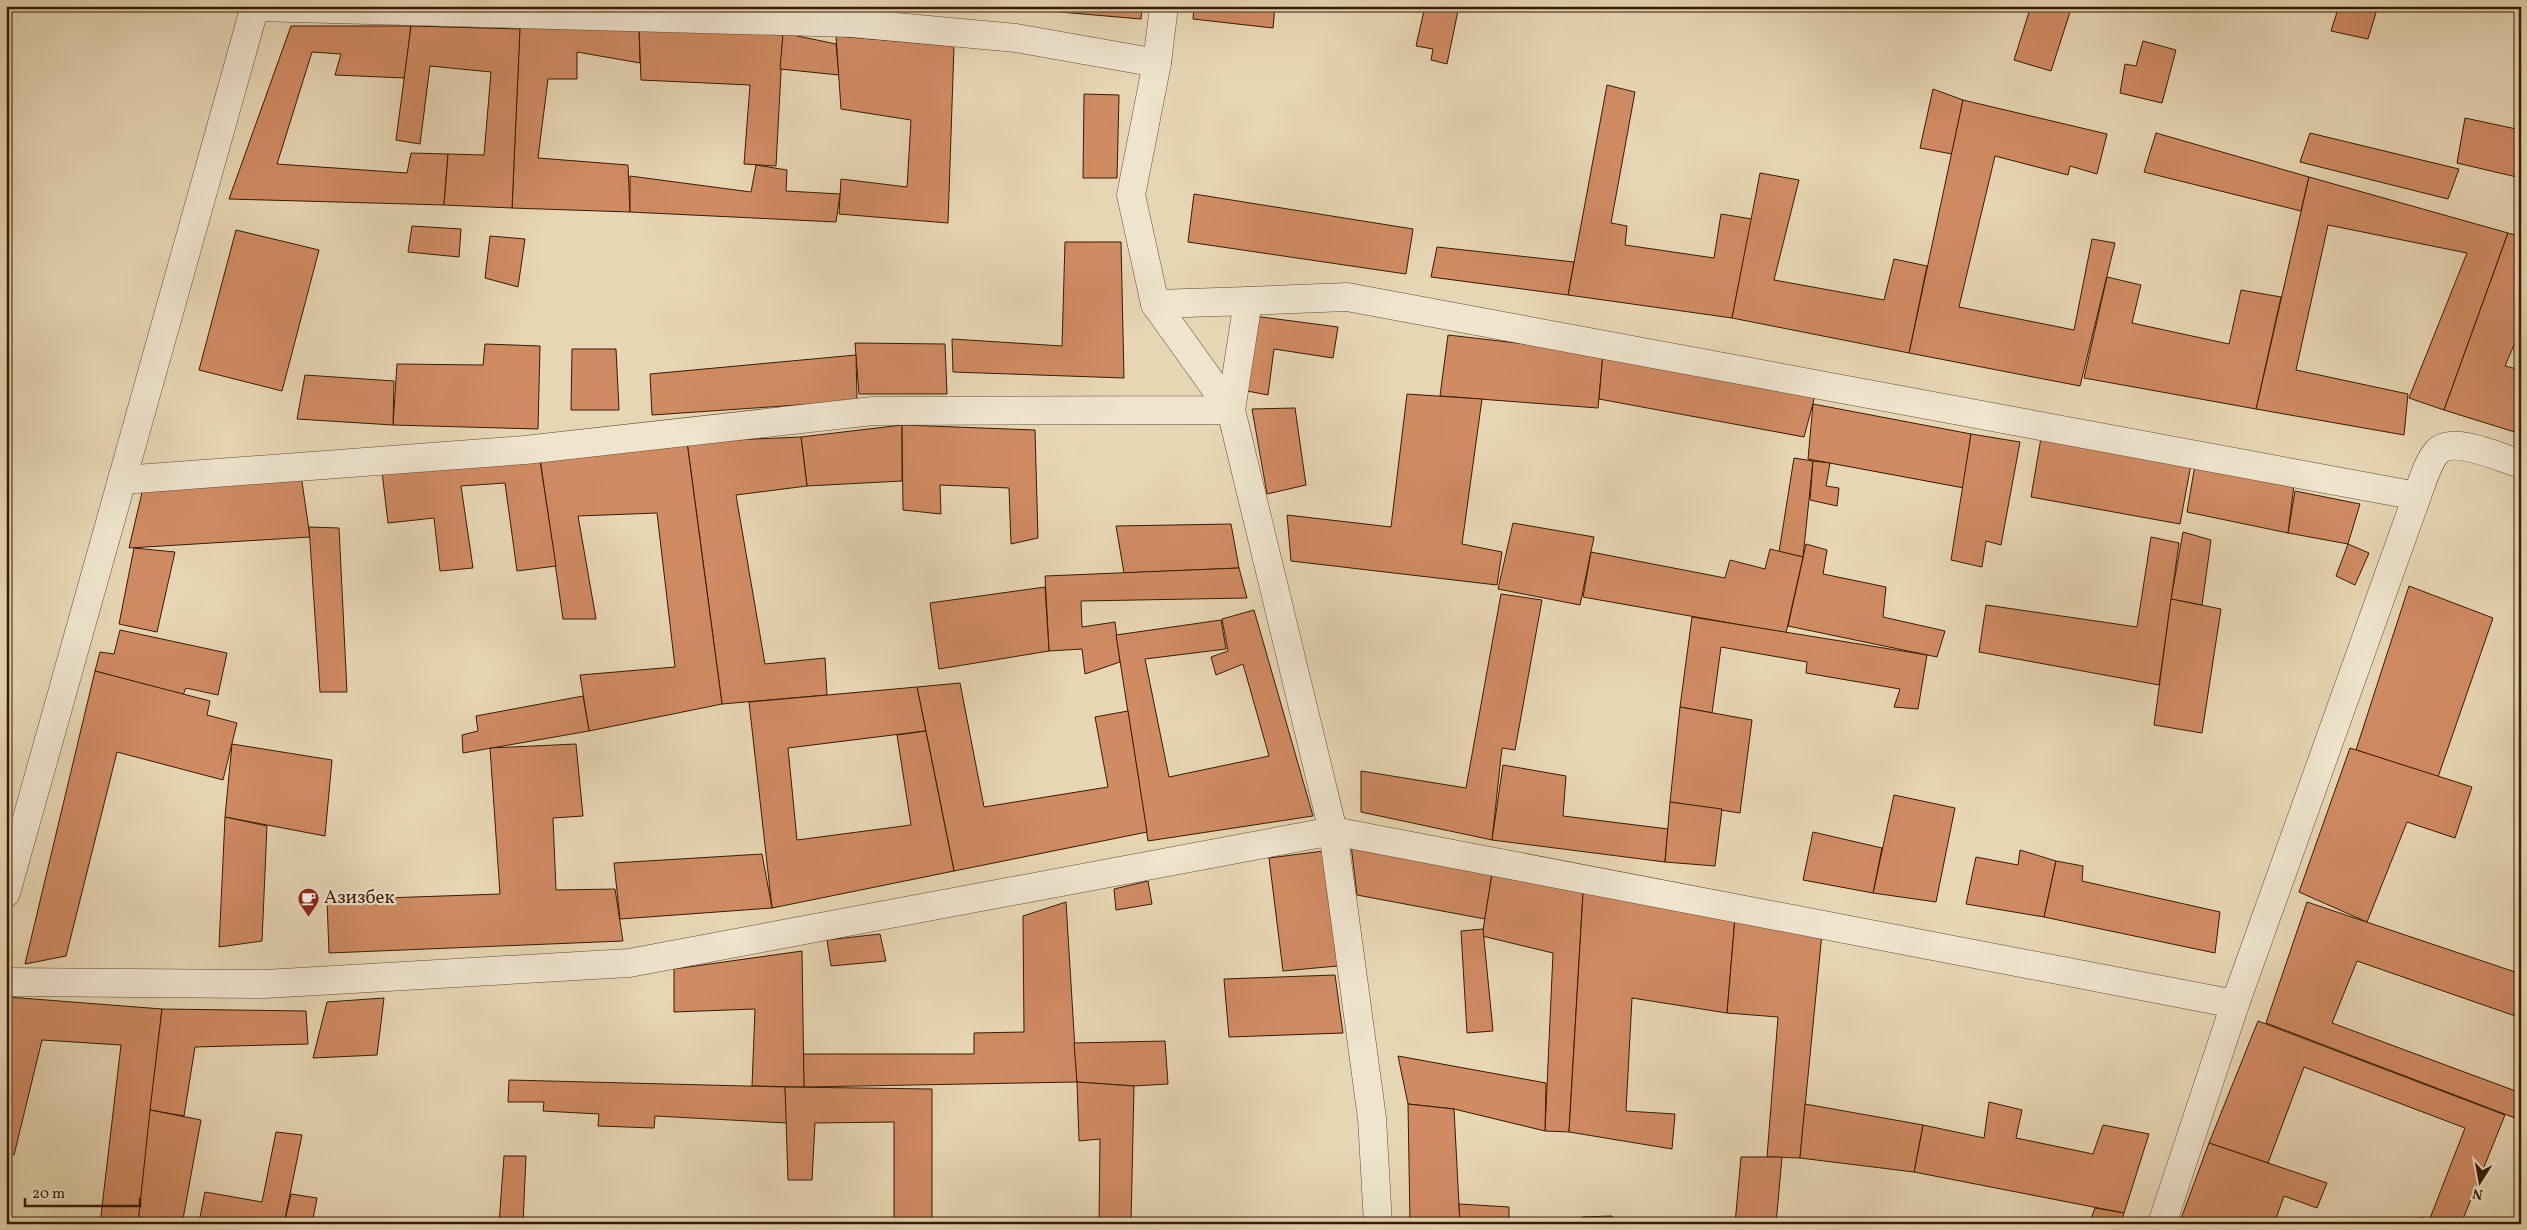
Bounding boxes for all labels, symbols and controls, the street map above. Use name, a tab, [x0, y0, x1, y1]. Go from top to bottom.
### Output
place label: Азизбек	[324, 885, 395, 911]
cafe icon: Азизбек	[296, 886, 320, 917]
north arrow	[2454, 1158, 2504, 1208]
scale bar	[25, 1175, 140, 1207]
text: N	[2471, 1183, 2485, 1204]
text: 20 m	[32, 1184, 65, 1205]

